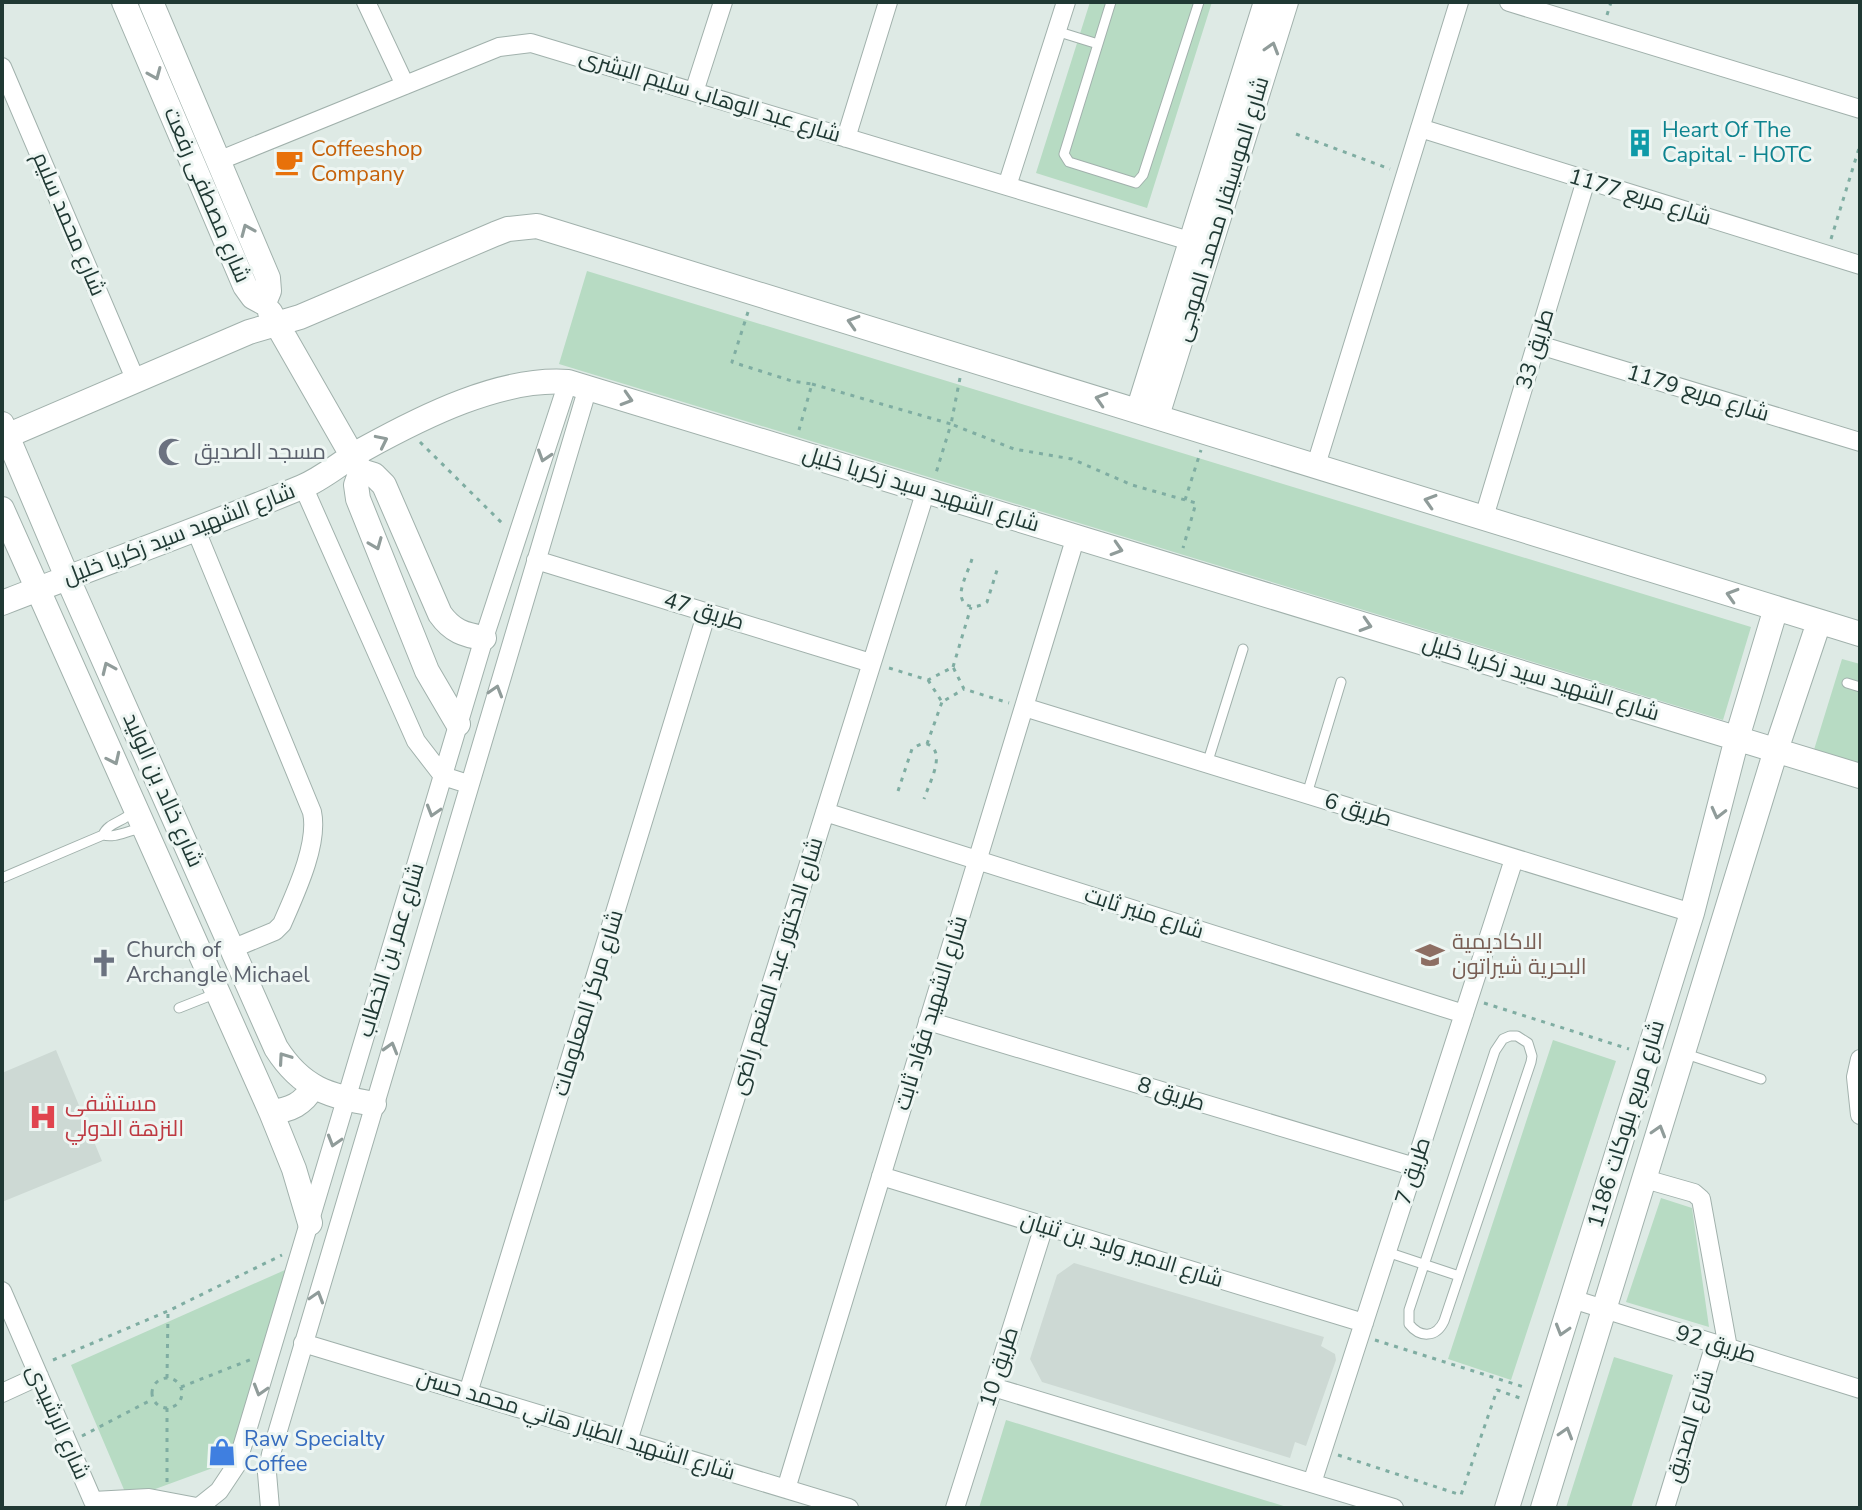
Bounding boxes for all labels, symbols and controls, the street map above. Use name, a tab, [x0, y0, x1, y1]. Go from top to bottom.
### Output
one-way arrow	[1263, 41, 1279, 55]
street label: شارع عبد الوهاب سليم البشرى	[576, 42, 844, 150]
one-way arrow	[145, 66, 161, 80]
street label: شارع الموسيقار محمد الموجى	[1167, 73, 1277, 345]
street label: شارع مصطفى رفعت	[156, 103, 258, 287]
place label: Heart Of The Capital - HOTC	[1662, 115, 1812, 170]
building icon: Heart Of The Capital - HOTC	[1625, 128, 1655, 158]
place label: Coffeeshop Company	[311, 134, 423, 189]
street label: شارع محمد سليم	[25, 147, 113, 301]
cafe icon: Coffeeshop Company	[274, 147, 304, 177]
street label: شارع مربع 1177	[1565, 161, 1715, 233]
one-way arrow	[241, 223, 257, 238]
street label: طريق 33	[1509, 305, 1561, 393]
one-way arrow	[847, 315, 860, 331]
street label: شارع مربع 1179	[1623, 357, 1773, 429]
one-way arrow	[620, 390, 634, 406]
one-way arrow	[1095, 392, 1109, 408]
one-way arrow	[373, 435, 388, 450]
mosque icon: مسجد الصديق	[157, 437, 187, 467]
place label: مسجد الصديق	[194, 437, 326, 467]
street label: شارع الشهيد سيد زكريا خليل	[799, 439, 1043, 539]
one-way arrow	[537, 448, 553, 462]
street label: شارع الشهيد سيد زكريا خليل	[59, 476, 299, 592]
one-way arrow	[1424, 494, 1437, 510]
one-way arrow	[366, 536, 383, 550]
one-way arrow	[1110, 540, 1123, 556]
street label: طريق 47	[660, 585, 748, 637]
one-way arrow	[1725, 588, 1739, 604]
one-way arrow	[1358, 615, 1372, 631]
street label: شارع الشهيد سيد زكريا خليل	[1419, 628, 1663, 728]
one-way arrow	[102, 662, 118, 676]
one-way arrow	[487, 685, 503, 699]
street label: شارع خالد بن الوليد	[115, 708, 211, 872]
one-way arrow	[105, 751, 121, 765]
street label: طريق 6	[1321, 786, 1395, 834]
one-way arrow	[426, 804, 442, 817]
one-way arrow	[1710, 806, 1727, 820]
street label: شارع الدكتور عبد المنعم راضى	[724, 834, 830, 1098]
street label: شارع عمر بن الخطاب	[350, 859, 432, 1041]
street label: شارع منير ثابت	[1080, 880, 1208, 946]
street label: شارع مركز المعلومات	[545, 906, 631, 1100]
street label: شارع الشهيد فؤاد ثابت	[887, 912, 975, 1114]
place label: الاكاديمية البحرية شيراتون	[1452, 927, 1587, 982]
place label: Church of Archangle Michael	[126, 935, 310, 990]
school or university icon: الاكاديمية البحرية شيراتون	[1415, 940, 1445, 970]
church icon: Church of Archangle Michael	[89, 948, 119, 978]
street label: شارع مربع بلوكات 1186	[1580, 1016, 1672, 1232]
one-way arrow	[382, 1042, 398, 1056]
one-way arrow	[279, 1052, 294, 1067]
street label: طريق 8	[1134, 1070, 1208, 1118]
place label: مستشفى النزهة الدولي	[65, 1089, 184, 1145]
hospital icon: مستشفى النزهة الدولي	[28, 1102, 58, 1132]
one-way arrow	[1650, 1125, 1666, 1139]
one-way arrow	[327, 1133, 343, 1147]
street label: طريق 7	[1388, 1133, 1438, 1209]
street label: شارع الامير وليد بن ثنيان	[1017, 1205, 1227, 1295]
one-way arrow	[307, 1291, 323, 1305]
street label: طريق 92	[1672, 1318, 1760, 1370]
street label: طريق 10	[972, 1323, 1026, 1411]
one-way arrow	[1555, 1323, 1571, 1337]
street label: شارع الرشيدى	[19, 1360, 97, 1484]
street label: شارع الشهيد الطيار هاني محمد حسن	[413, 1362, 739, 1489]
street label: شارع الصديق	[1659, 1366, 1721, 1486]
one-way arrow	[253, 1382, 269, 1396]
place label: Raw Specialty Coffee	[244, 1424, 386, 1479]
one-way arrow	[1557, 1427, 1573, 1441]
shop icon: Raw Specialty Coffee	[207, 1437, 237, 1467]

